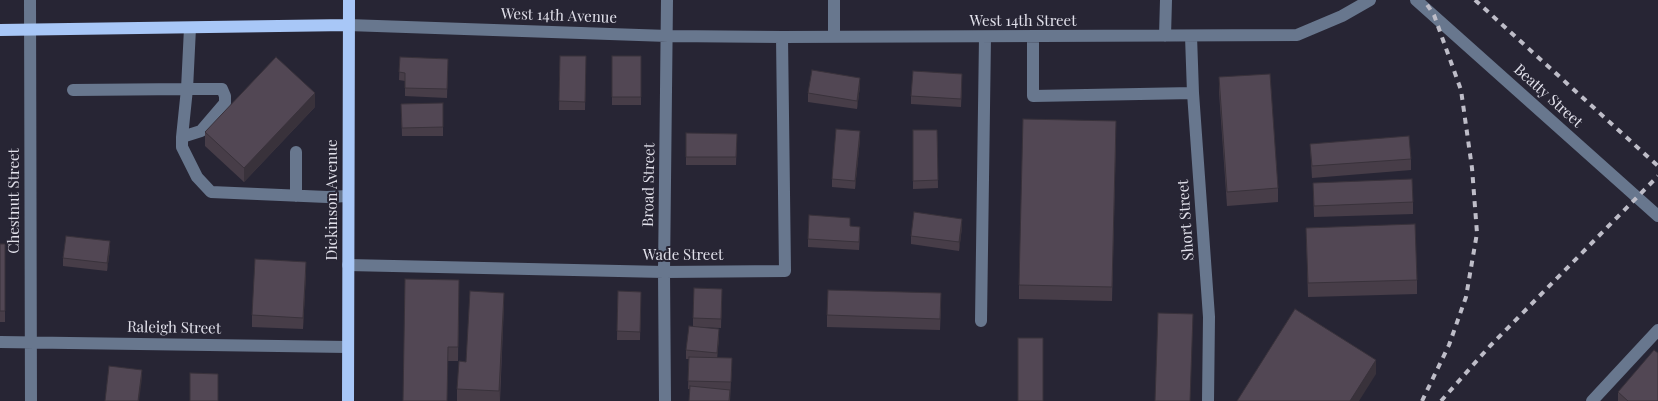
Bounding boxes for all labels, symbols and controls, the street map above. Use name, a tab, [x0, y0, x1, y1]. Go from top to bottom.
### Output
street label: West 14th Avenue	[501, 5, 617, 27]
street label: West 14th Street	[970, 12, 1076, 30]
street label: Beatty Street	[1510, 61, 1586, 131]
street label: Dickinson Avenue	[323, 139, 341, 261]
street label: Broad Street	[639, 143, 659, 227]
street label: Chestnut Street	[5, 148, 23, 254]
street label: Short Street	[1174, 179, 1198, 261]
street label: Wade Street	[643, 246, 723, 264]
street label: Raleigh Street	[127, 318, 221, 338]

